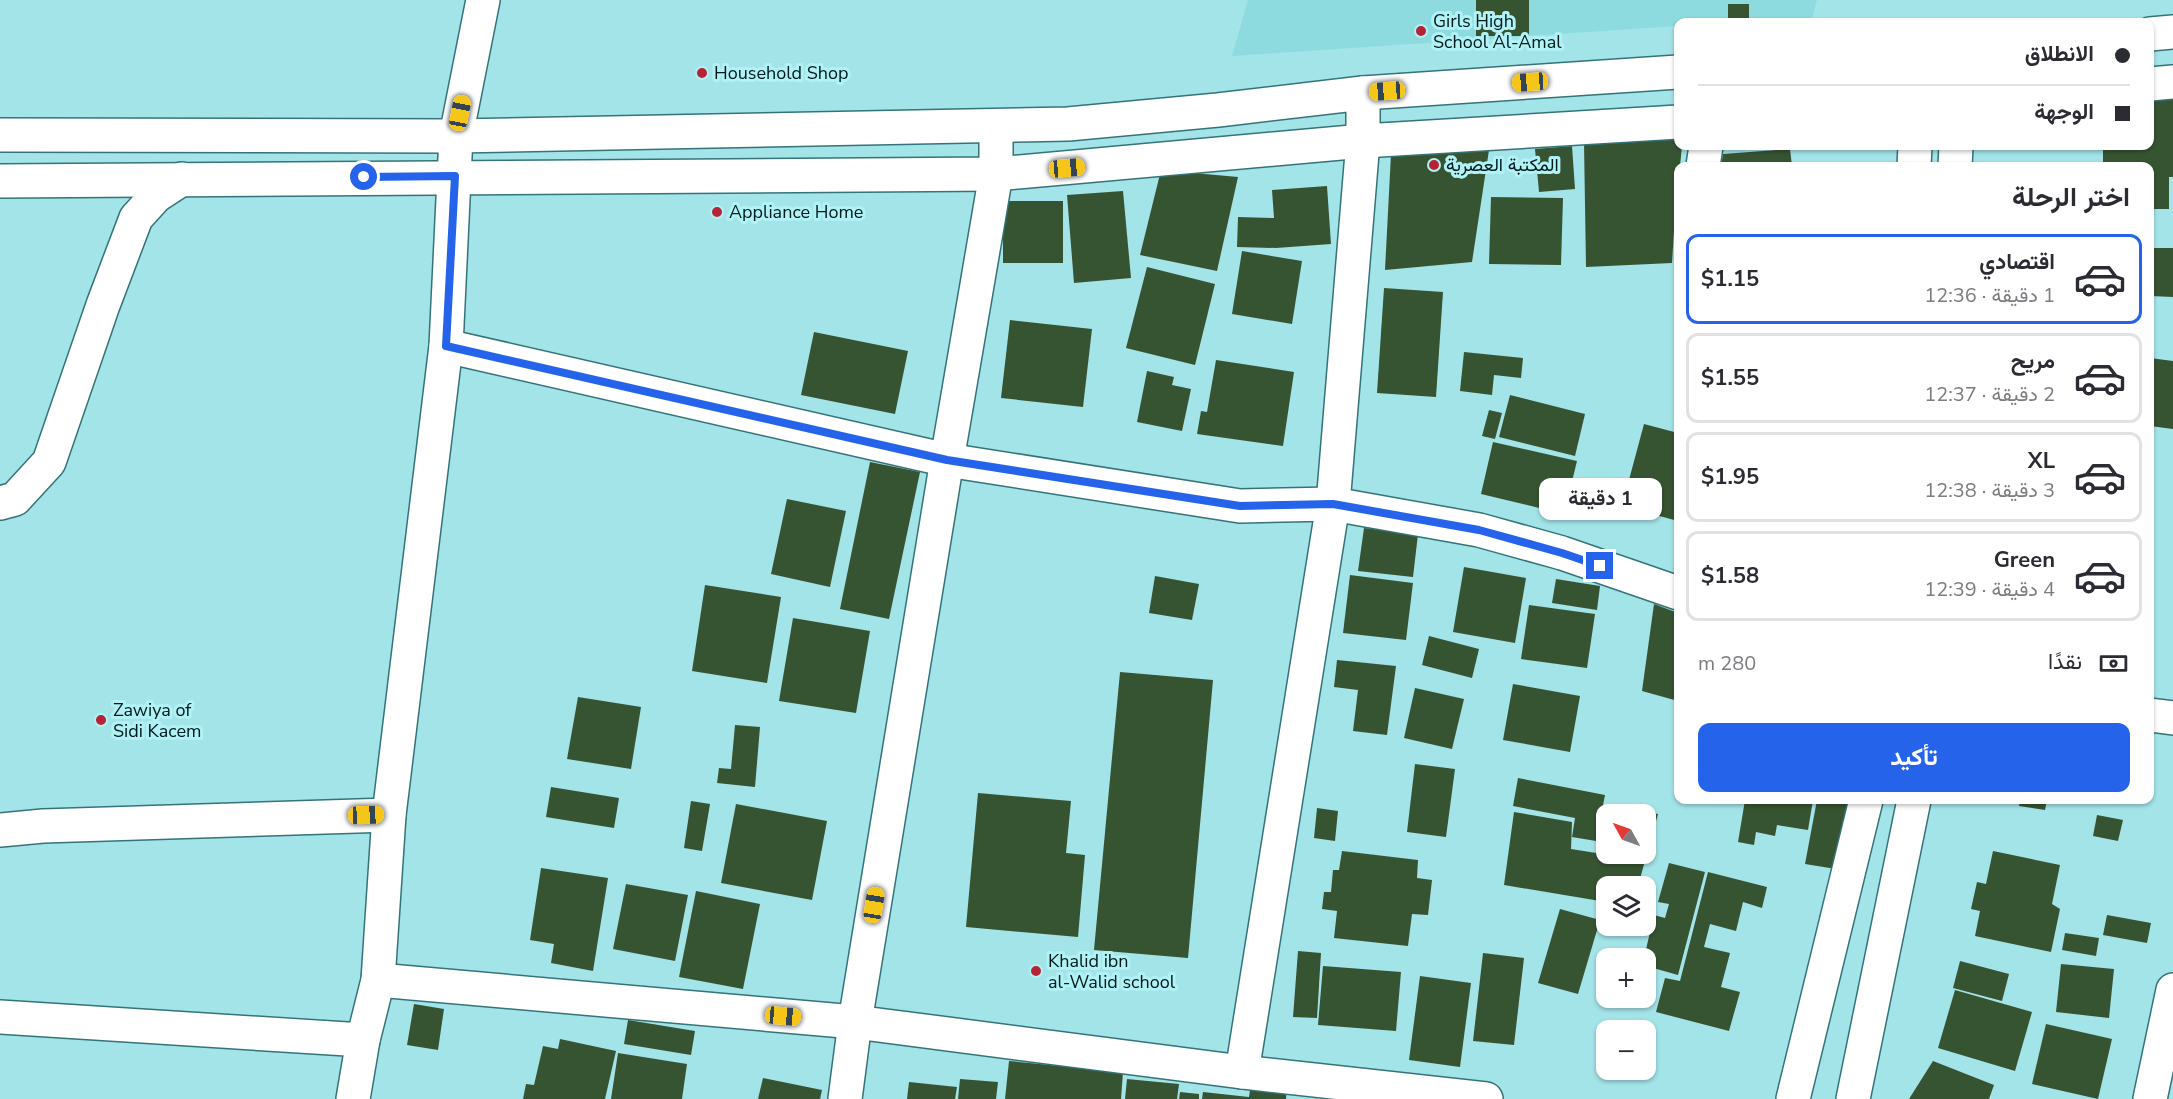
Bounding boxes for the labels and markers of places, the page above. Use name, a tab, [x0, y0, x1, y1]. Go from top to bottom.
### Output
place label: Girls High School Al-Amal	[1433, 9, 1562, 54]
marker: Girls High School Al-Amal	[1414, 24, 1428, 38]
place label: Household Shop	[714, 61, 848, 85]
marker: Household Shop	[695, 66, 709, 80]
place label: المكتبة العصرية	[1446, 153, 1559, 177]
marker: المكتبة العصرية	[1427, 158, 1441, 172]
place label: Appliance Home	[729, 200, 863, 224]
marker: Appliance Home	[710, 205, 724, 219]
place label: Zawiya of Sidi Kacem	[113, 698, 201, 743]
marker: Zawiya of Sidi Kacem	[94, 713, 108, 727]
place label: Khalid ibn al-Walid school	[1048, 949, 1176, 994]
marker: Khalid ibn al-Walid school	[1029, 964, 1043, 978]

